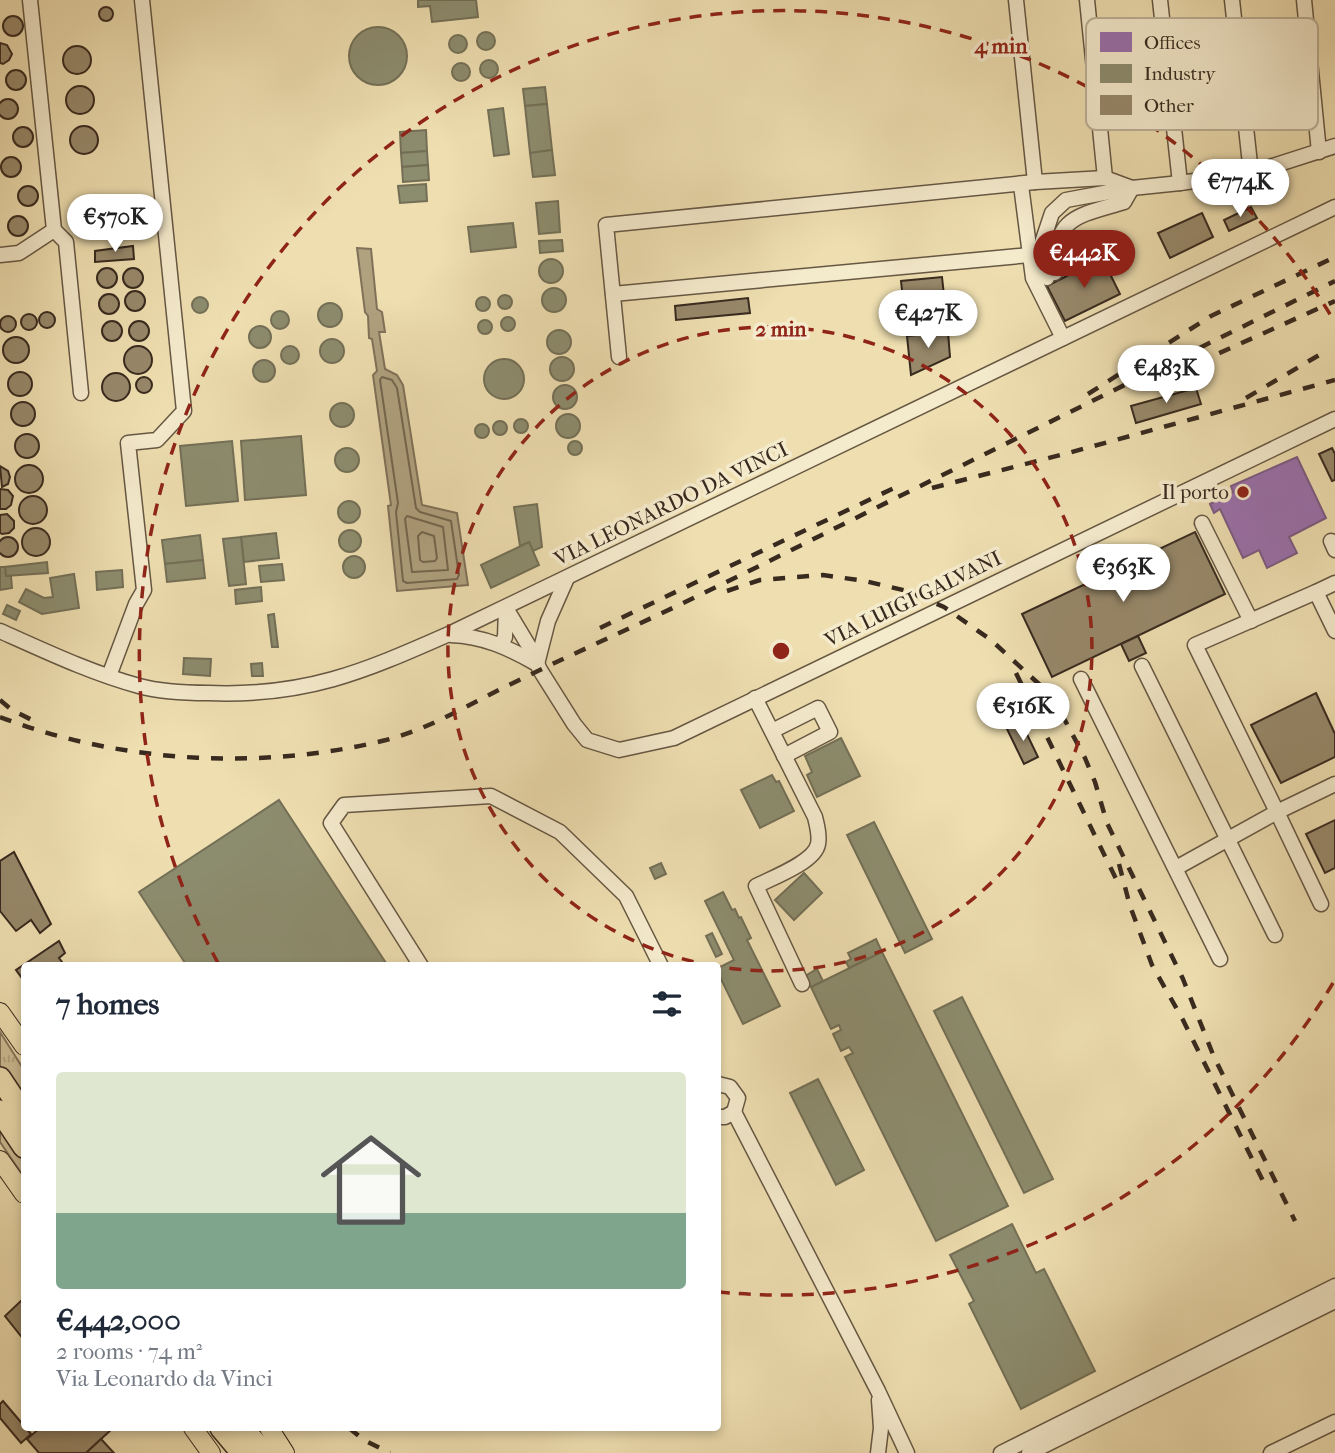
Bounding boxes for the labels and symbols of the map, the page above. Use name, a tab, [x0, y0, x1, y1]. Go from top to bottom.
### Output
legend	[1086, 18, 1318, 130]
text: Offices	[1144, 32, 1200, 54]
text: 4 min	[974, 34, 1028, 59]
text: Industry	[1144, 63, 1216, 85]
text: Other	[1144, 95, 1195, 117]
pin: €774K	[1191, 160, 1289, 219]
pin: €570K	[66, 194, 164, 254]
pin: €442K	[1035, 230, 1133, 290]
pin: €427K	[879, 290, 977, 350]
text: 2 min	[755, 317, 807, 341]
pin: €483K	[1117, 346, 1215, 405]
street label: VIA LEONARDO DA VINCI	[549, 437, 792, 572]
place label: Il porto	[1161, 480, 1229, 504]
marker: Il porto	[1235, 484, 1251, 500]
pin: €363K	[1074, 544, 1172, 604]
street label: VIA LUIGI GALVANI	[820, 546, 1005, 653]
centre of rings	[769, 639, 793, 663]
pin: €516K	[974, 684, 1072, 743]

